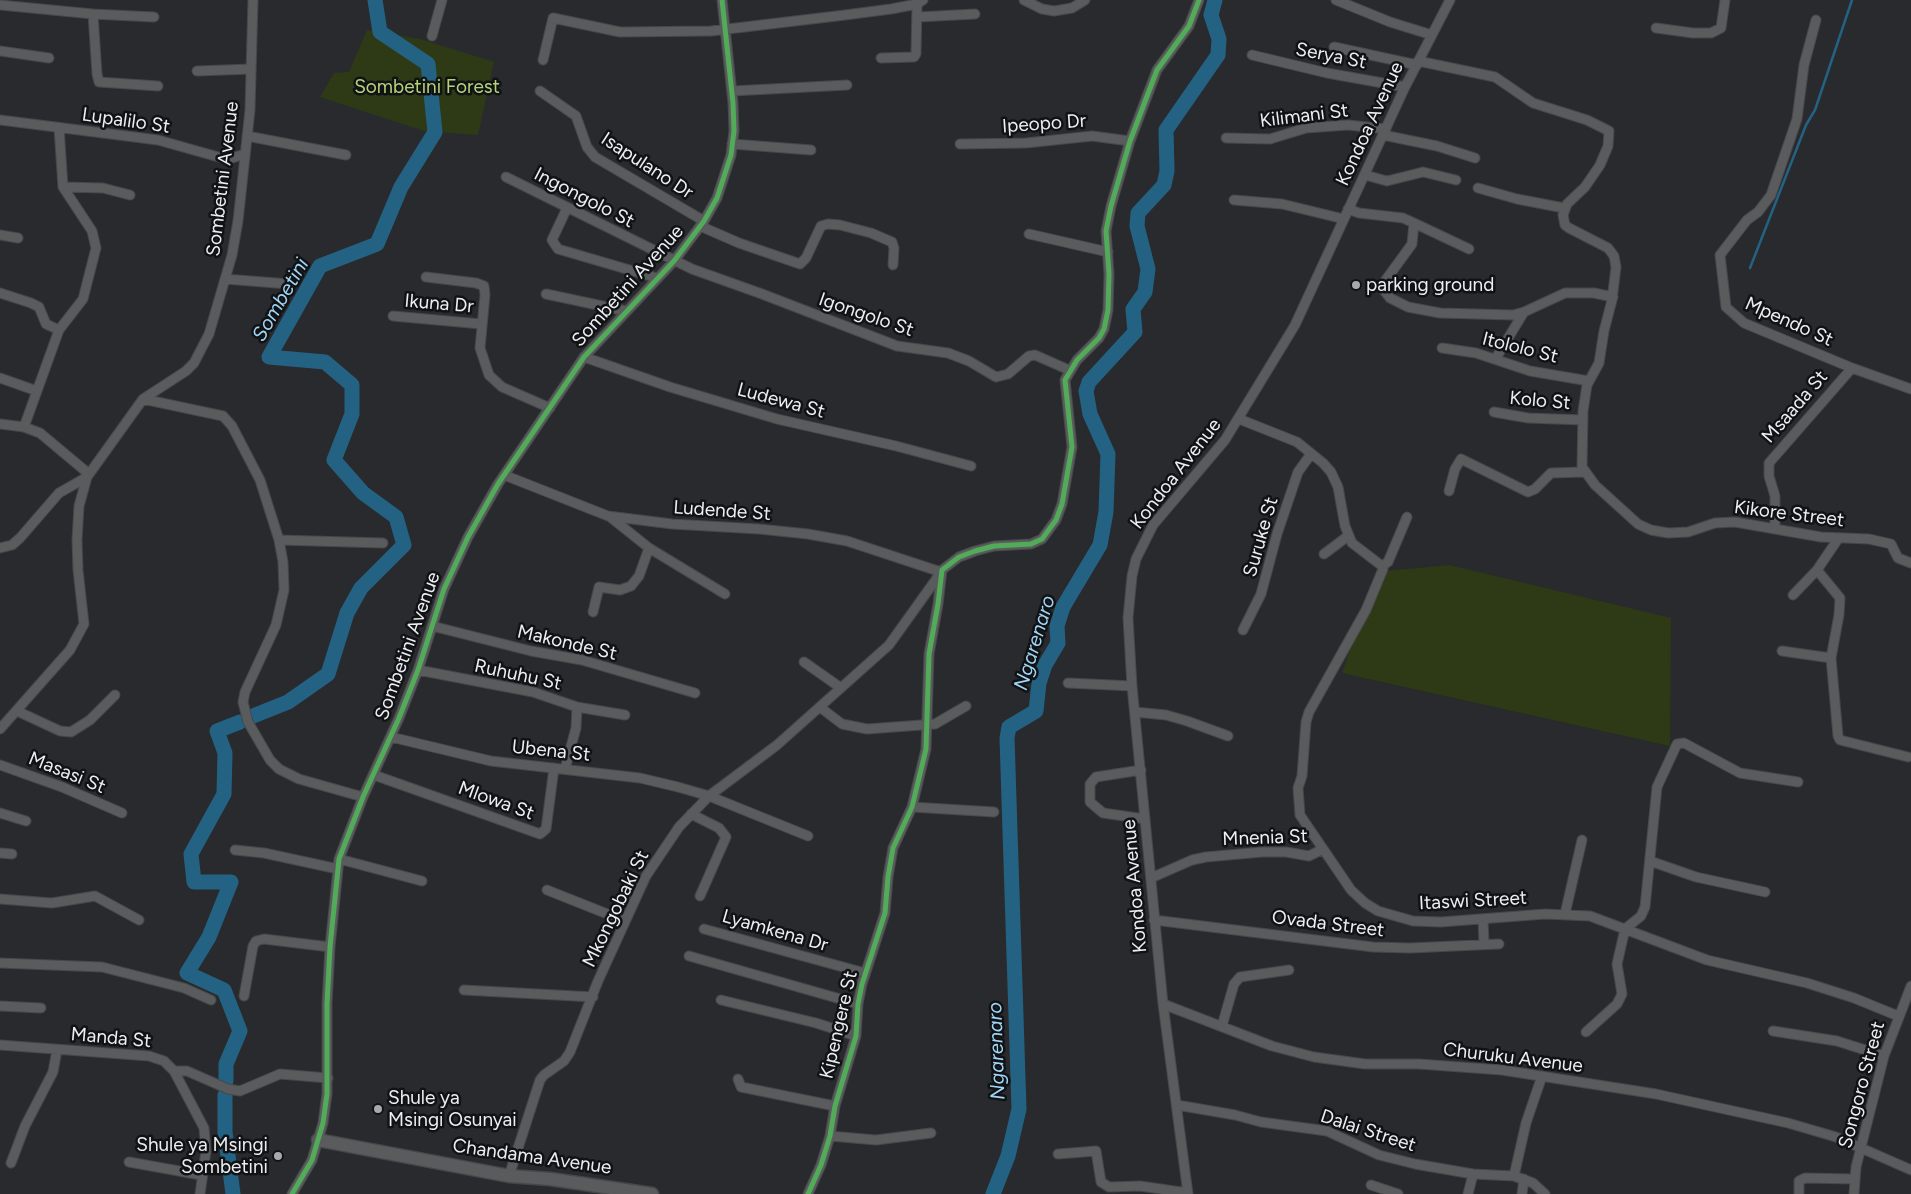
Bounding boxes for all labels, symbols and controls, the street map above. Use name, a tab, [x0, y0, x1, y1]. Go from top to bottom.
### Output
street label: Serya St	[1294, 38, 1368, 74]
street label: Kondoa Avenue	[1331, 59, 1409, 189]
park label: Sombetini Forest	[354, 76, 500, 98]
street label: Kilimani St	[1258, 99, 1350, 133]
street label: Sombetini Avenue	[202, 100, 244, 258]
street label: Lupalilo St	[80, 104, 172, 138]
street label: Ipeopo Dr	[1001, 110, 1087, 138]
street label: Isapulano Dr	[597, 128, 697, 204]
street label: Ingongolo St	[530, 163, 638, 233]
street label: Sombetini Avenue	[567, 220, 689, 352]
water label: Sombetini	[248, 254, 314, 346]
place label: parking ground	[1366, 274, 1494, 296]
marker: parking ground	[1350, 279, 1362, 291]
street label: Igongolo St	[816, 288, 916, 342]
street label: Ikuna Dr	[403, 290, 475, 318]
street label: Mpendo St	[1741, 292, 1837, 352]
street label: Itololo St	[1480, 328, 1560, 368]
street label: Msaada St	[1757, 366, 1833, 448]
street label: Ludewa St	[735, 378, 827, 424]
street label: Kolo St	[1509, 387, 1571, 415]
street label: Kondoa Avenue	[1126, 414, 1226, 534]
street label: Suruke St	[1239, 494, 1283, 580]
street label: Ludende St	[673, 496, 771, 526]
street label: Kikore Street	[1733, 496, 1845, 532]
street label: Sombetini Avenue	[371, 569, 445, 723]
water label: Ngarenaro	[1009, 593, 1061, 693]
street label: Makonde St	[515, 620, 619, 666]
street label: Ruhuhu St	[472, 655, 564, 695]
street label: Ubena St	[511, 736, 591, 766]
street label: Masasi St	[25, 747, 109, 799]
street label: Mlowa St	[455, 777, 537, 825]
street label: Kondoa Avenue	[1118, 818, 1152, 954]
street label: Mnenia St	[1222, 825, 1308, 851]
street label: Mkongobaki St	[578, 847, 654, 971]
street label: Itaswi Street	[1418, 887, 1528, 915]
street label: Lyamkena Dr	[719, 905, 831, 957]
street label: Ovada Street	[1271, 906, 1385, 942]
street label: Kipengere St	[816, 969, 862, 1081]
water label: Ngarenaro	[983, 1002, 1011, 1100]
street label: Songoro Street	[1834, 1019, 1890, 1151]
street label: Manda St	[70, 1023, 152, 1053]
street label: Churuku Avenue	[1442, 1038, 1584, 1078]
place label: Shule ya Msingi Osunyai	[388, 1087, 517, 1131]
marker: Shule ya Msingi Osunyai	[372, 1103, 384, 1115]
street label: Dalai Street	[1317, 1105, 1419, 1157]
place label: Shule ya Msingi Sombetini	[136, 1134, 268, 1178]
street label: Chandama Avenue	[451, 1135, 613, 1179]
marker: Shule ya Msingi Sombetini	[272, 1150, 284, 1162]

